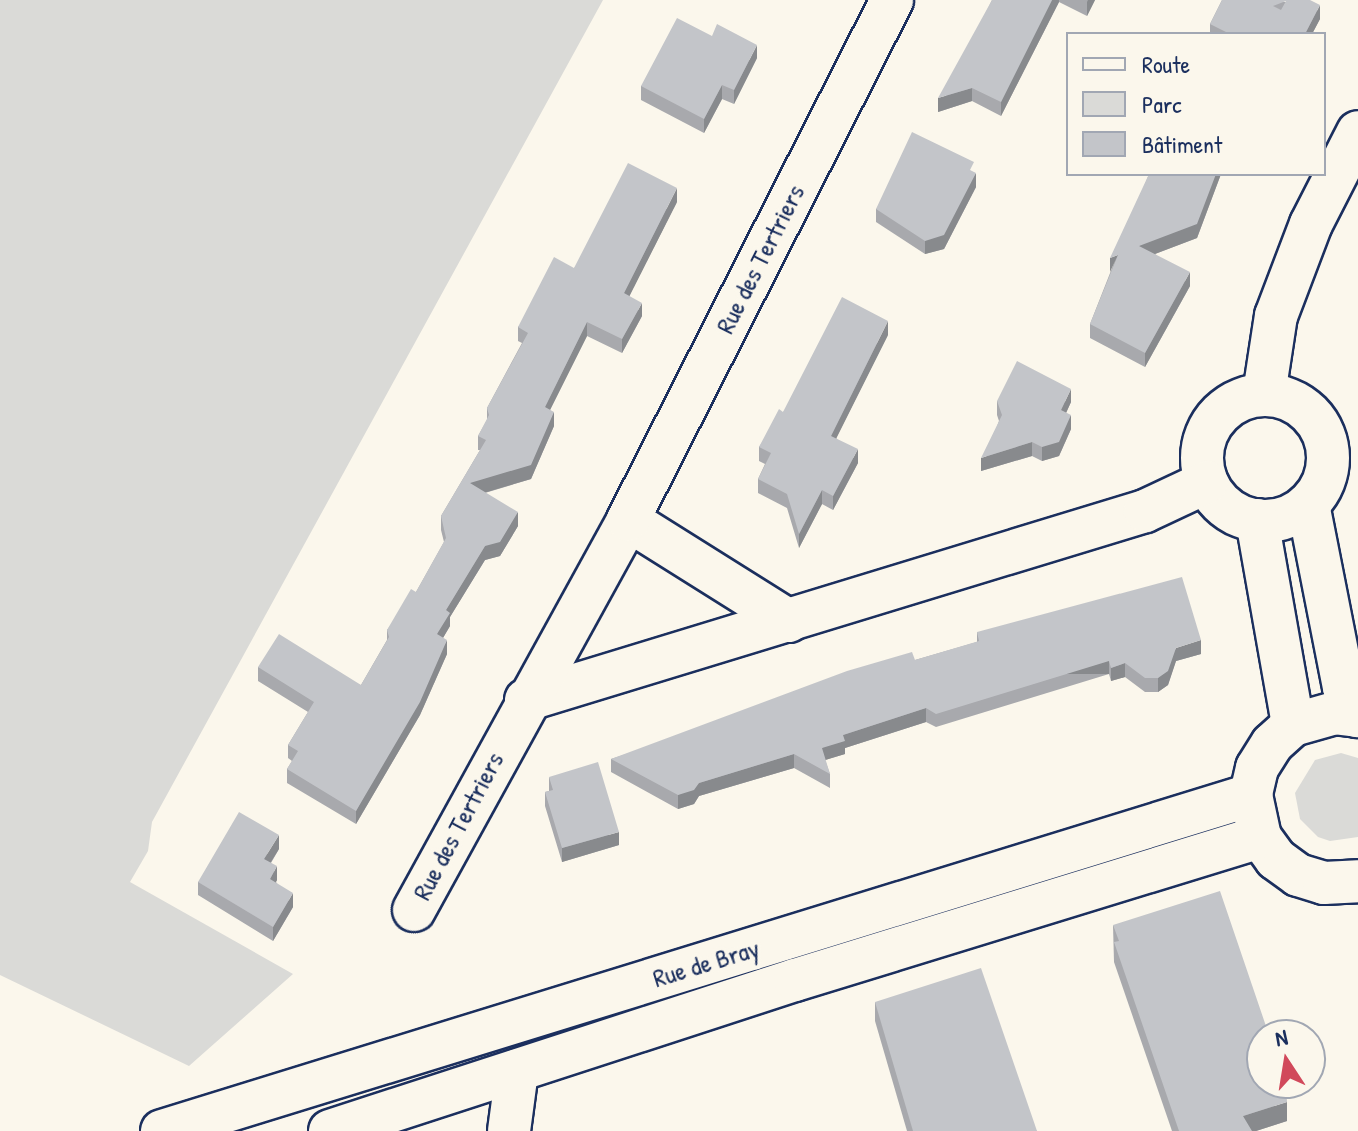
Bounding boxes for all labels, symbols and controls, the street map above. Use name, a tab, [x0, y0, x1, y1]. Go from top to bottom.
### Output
legend	[1066, 32, 1326, 176]
text: Route	[1142, 48, 1190, 80]
text: Parc	[1142, 88, 1182, 120]
text: Bâtiment	[1142, 128, 1222, 160]
street label: Rue des Tertriers	[709, 179, 811, 339]
street label: Rue des Tertriers	[406, 747, 510, 905]
street label: Rue de Bray	[649, 932, 763, 994]
north arrow	[1246, 1019, 1326, 1099]
text: N	[1273, 1022, 1290, 1053]

